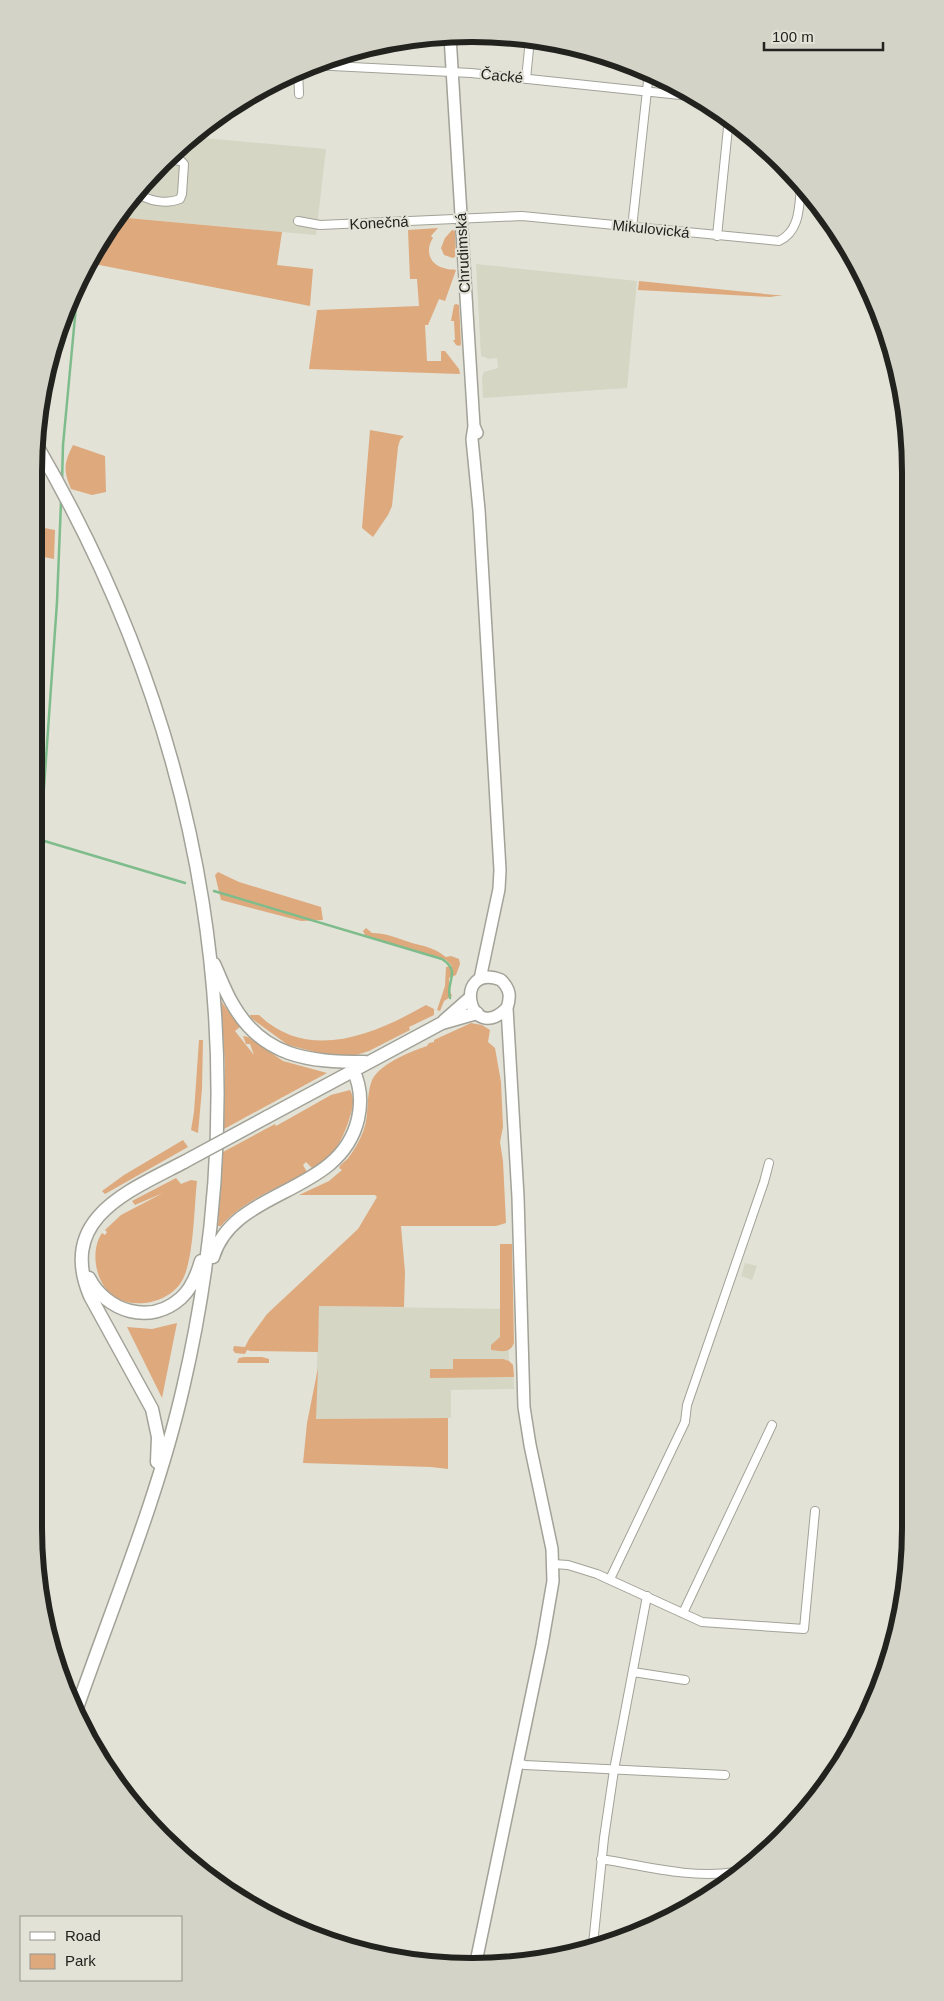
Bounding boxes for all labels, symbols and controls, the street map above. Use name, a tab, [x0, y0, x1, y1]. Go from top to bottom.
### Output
scale bar	[764, 20, 883, 52]
text: 100 m	[772, 28, 814, 45]
street label: Čacké	[480, 65, 524, 86]
street label: Konečná	[349, 212, 410, 233]
street label: Chrudimská	[452, 212, 473, 293]
street label: Mikulovická	[612, 216, 691, 241]
legend	[20, 1916, 182, 1981]
text: Road	[65, 1927, 101, 1944]
text: Park	[65, 1952, 96, 1969]

